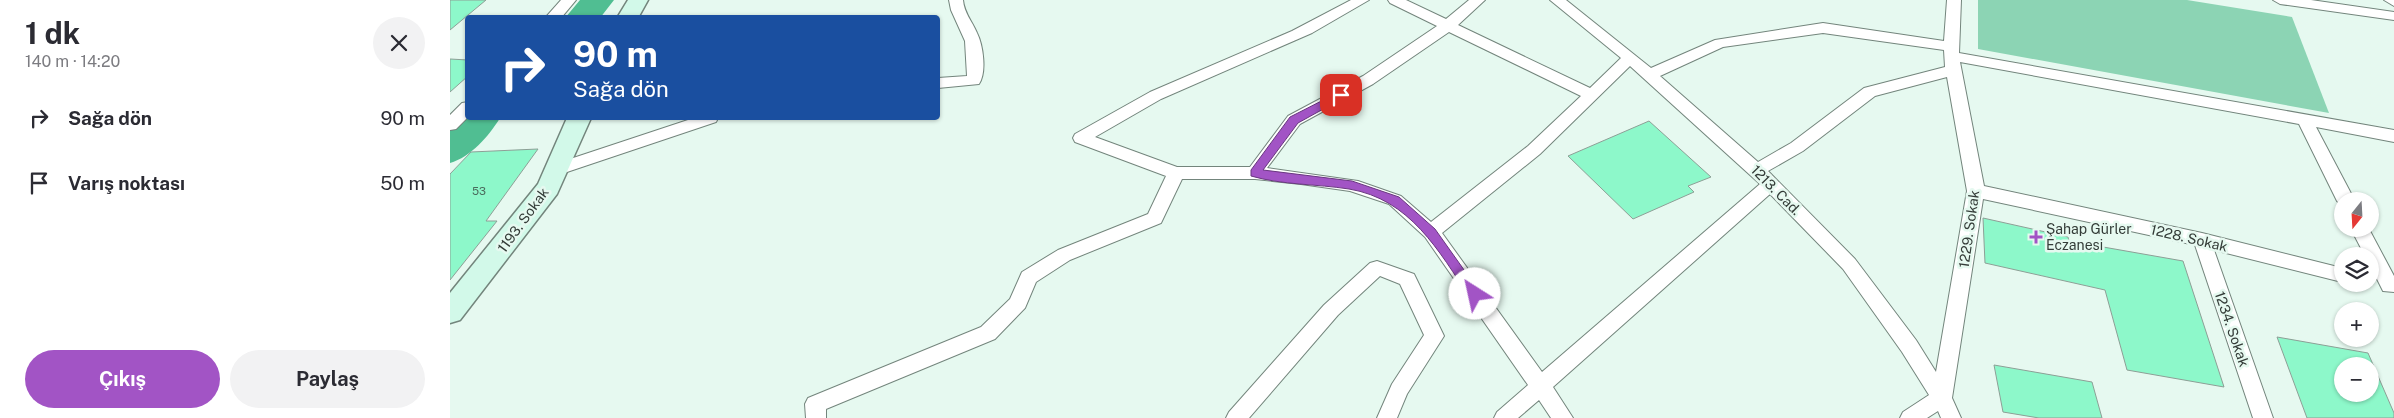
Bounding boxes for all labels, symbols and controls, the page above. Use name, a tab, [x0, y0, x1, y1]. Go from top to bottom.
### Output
text: 1 dk	[25, 15, 80, 51]
button: close	[373, 17, 425, 69]
text: 90 m	[573, 34, 658, 75]
icon: right	[490, 35, 555, 100]
text: 140 m · 14:20	[25, 52, 120, 71]
pin	[1320, 74, 1362, 116]
text: Sağa dön	[573, 76, 669, 102]
icon: arrive	[1327, 81, 1355, 109]
icon: right	[25, 104, 53, 132]
text: Sağa dön	[68, 107, 152, 129]
text: 90 m	[381, 107, 425, 129]
street label: 1213. Cad.	[1748, 162, 1804, 218]
icon: arrive	[25, 169, 53, 197]
text: Varış noktası	[68, 172, 185, 194]
text: 50 m	[380, 172, 425, 194]
street label: 1193. Sokak	[494, 184, 552, 255]
house number: 53	[472, 185, 486, 197]
street label: 1229. Sokak	[1956, 189, 1982, 269]
north arrow	[2334, 192, 2379, 238]
map controls	[2334, 192, 2379, 402]
place label: Şahap Gürler Eczanesi	[2046, 221, 2132, 253]
street label: 1228. Sokak	[2149, 221, 2229, 255]
marker: Şahap Gürler Eczanesi	[2030, 231, 2042, 243]
button: layers	[2334, 247, 2379, 292]
position arrow	[1448, 267, 1500, 319]
street label: 1234. Sokak	[2212, 289, 2252, 369]
button: +	[2334, 302, 2379, 347]
button: Çıkış	[25, 350, 220, 408]
button: Paylaş	[230, 350, 425, 408]
button: −	[2334, 357, 2379, 402]

